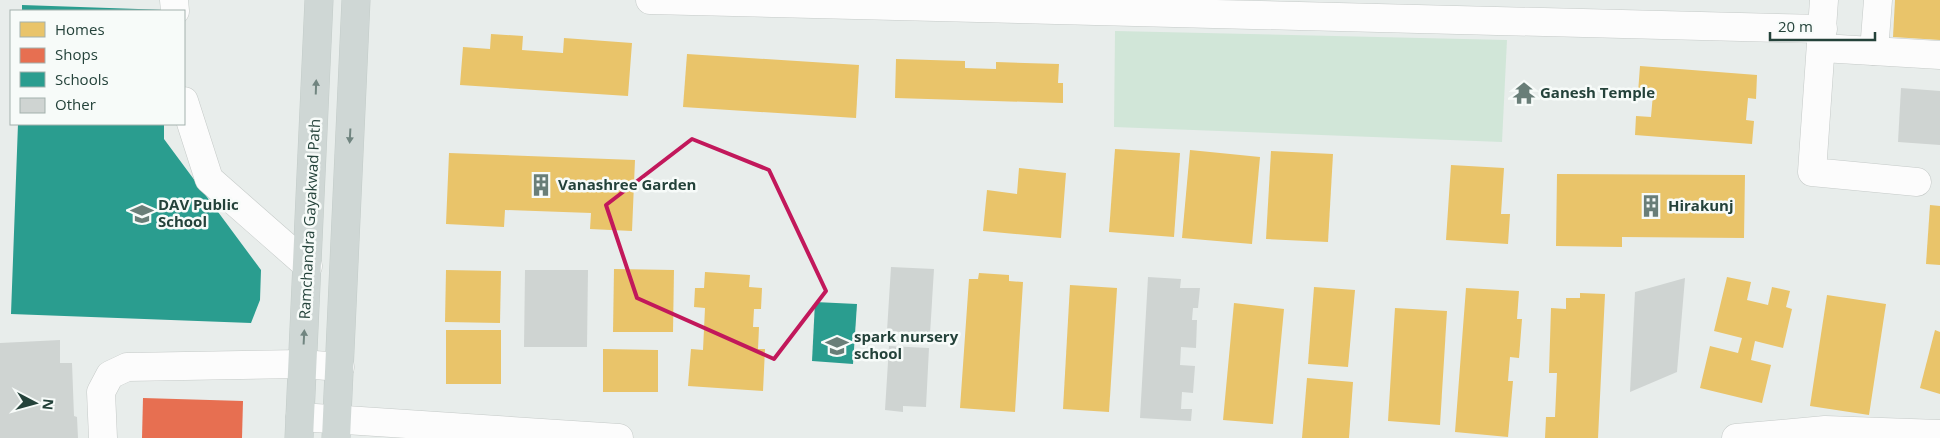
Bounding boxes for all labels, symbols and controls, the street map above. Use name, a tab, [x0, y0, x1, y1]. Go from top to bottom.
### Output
legend	[10, 10, 185, 125]
scale bar	[1770, 10, 1875, 42]
text: 20 m	[1778, 16, 1813, 36]
text: Homes	[55, 19, 105, 39]
text: Shops	[55, 44, 98, 64]
text: Schools	[55, 69, 109, 89]
one-way arrow	[312, 79, 320, 95]
temple icon: Ganesh Temple	[1511, 80, 1537, 106]
place label: Ganesh Temple	[1540, 82, 1655, 102]
text: Other	[55, 94, 96, 114]
street label: Ramchandra Gayakwad Path	[294, 118, 324, 320]
one-way arrow	[346, 128, 354, 144]
building icon: Vanashree Garden	[528, 172, 554, 198]
place label: Vanashree Garden	[558, 174, 696, 194]
building icon: Hirakunj	[1638, 193, 1664, 219]
place label: DAV Public School	[158, 194, 239, 231]
place label: Hirakunj	[1668, 195, 1734, 215]
school or university icon: DAV Public School	[129, 201, 155, 227]
place label: spark nursery school	[854, 326, 959, 363]
one-way arrow	[300, 329, 308, 345]
school or university icon: spark nursery school	[824, 333, 850, 359]
north arrow	[10, 378, 60, 428]
text: N	[38, 398, 58, 411]

